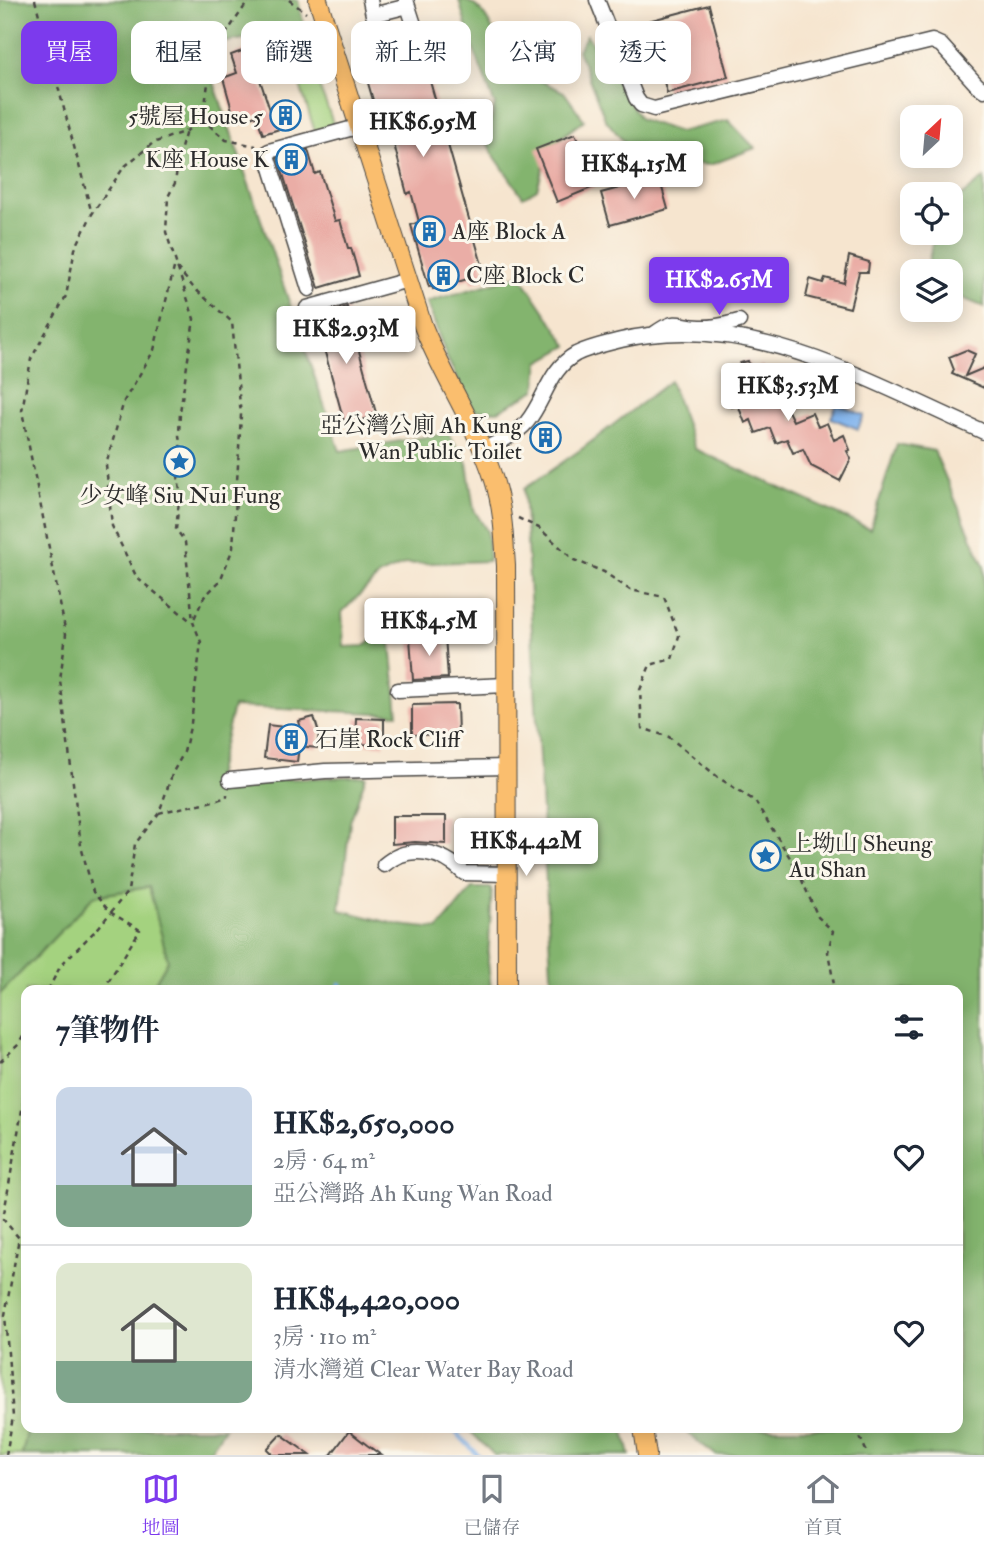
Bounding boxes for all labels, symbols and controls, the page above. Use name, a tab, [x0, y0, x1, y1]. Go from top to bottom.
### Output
chip: 買屋	[21, 21, 117, 84]
chip: 租屋	[131, 21, 227, 84]
chip: 篩選	[241, 21, 337, 84]
chip: 新上架	[351, 21, 471, 84]
chip: 公寓	[485, 21, 581, 84]
chip: 透天	[595, 21, 691, 84]
building icon: 5號屋 House 5	[269, 99, 303, 133]
pin: HK$6.95M	[351, 100, 495, 159]
place label: 5號屋 House 5	[128, 102, 263, 131]
north arrow	[900, 105, 962, 168]
map controls	[900, 105, 963, 322]
text: HK$6.95M	[369, 107, 477, 136]
building icon: K座 House K	[275, 142, 309, 176]
pin: HK$4.15M	[562, 142, 706, 201]
place label: K座 House K	[145, 145, 270, 174]
text: HK$4.15M	[581, 149, 687, 178]
button: locate	[900, 182, 963, 245]
building icon: A座 Block A	[412, 214, 446, 248]
place label: A座 Block A	[451, 217, 566, 246]
building icon: C座 Block C	[426, 258, 460, 292]
pin: HK$2.65M	[647, 258, 791, 317]
button: layers	[900, 259, 963, 322]
place label: C座 Block C	[466, 261, 585, 290]
text: HK$2.65M	[665, 265, 773, 294]
pin: HK$2.93M	[274, 306, 418, 366]
text: HK$2.93M	[293, 314, 399, 343]
pin: HK$3.53M	[716, 364, 860, 423]
text: HK$3.53M	[737, 371, 839, 400]
place label: 亞公灣公廁 Ah Kung Wan Public Toilet	[320, 411, 523, 466]
building icon: 亞公灣公廁 Ah Kung Wan Public Toilet	[528, 421, 562, 455]
place icon: 少女峰 Siu Nui Fung	[163, 444, 197, 478]
place label: 少女峰 Siu Nui Fung	[79, 481, 281, 510]
pin: HK$4.5M	[364, 598, 494, 658]
text: HK$4.5M	[380, 606, 478, 635]
building icon: 石崖 Rock Cliff	[275, 722, 309, 756]
place label: 石崖 Rock Cliff	[315, 725, 464, 754]
pin: HK$4.42M	[454, 818, 598, 878]
text: HK$4.42M	[470, 826, 582, 855]
place label: 上坳山 Sheung Au Shan	[788, 829, 933, 884]
place icon: 上坳山 Sheung Au Shan	[749, 839, 783, 873]
icon: filters	[890, 1008, 928, 1046]
text: 7筆物件	[56, 1012, 160, 1049]
text: HK$2,650,000	[273, 1105, 455, 1142]
icon: home	[112, 1115, 196, 1199]
icon: heart	[890, 1138, 928, 1176]
text: 2房 · 64 m²	[273, 1146, 375, 1175]
text: 亞公灣路 Ah Kung Wan Road	[273, 1179, 553, 1208]
text: HK$4,420,000	[273, 1281, 460, 1318]
icon: home	[112, 1291, 196, 1375]
icon: heart	[890, 1314, 928, 1352]
text: 3房 · 110 m²	[273, 1322, 376, 1351]
text: 清水灣道 Clear Water Bay Road	[273, 1355, 574, 1384]
tab: 地圖	[142, 1470, 180, 1540]
tab: 已儲存	[463, 1470, 520, 1540]
tab: 首頁	[804, 1470, 842, 1540]

